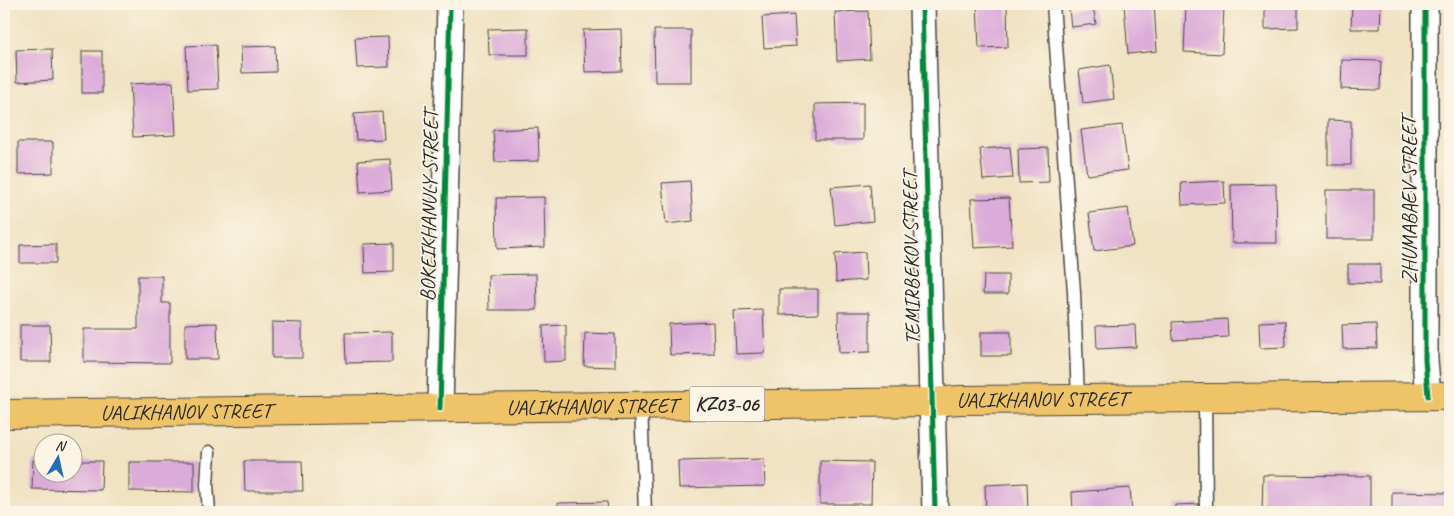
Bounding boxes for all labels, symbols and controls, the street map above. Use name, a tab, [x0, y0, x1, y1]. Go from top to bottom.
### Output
street label: BOKEIKHANULY STREET	[414, 105, 444, 302]
street label: ZHUMABAEV STREET	[1396, 111, 1422, 284]
street label: TEMIRBEKOV STREET	[896, 166, 926, 345]
road number: KZ03-06	[690, 386, 764, 422]
street label: UALIKHANOV STREET	[956, 386, 1133, 413]
street label: UALIKHANOV STREET	[506, 392, 683, 420]
street label: UALIKHANOV STREET	[100, 397, 277, 426]
north arrow	[32, 434, 82, 484]
text: N	[54, 437, 68, 455]

